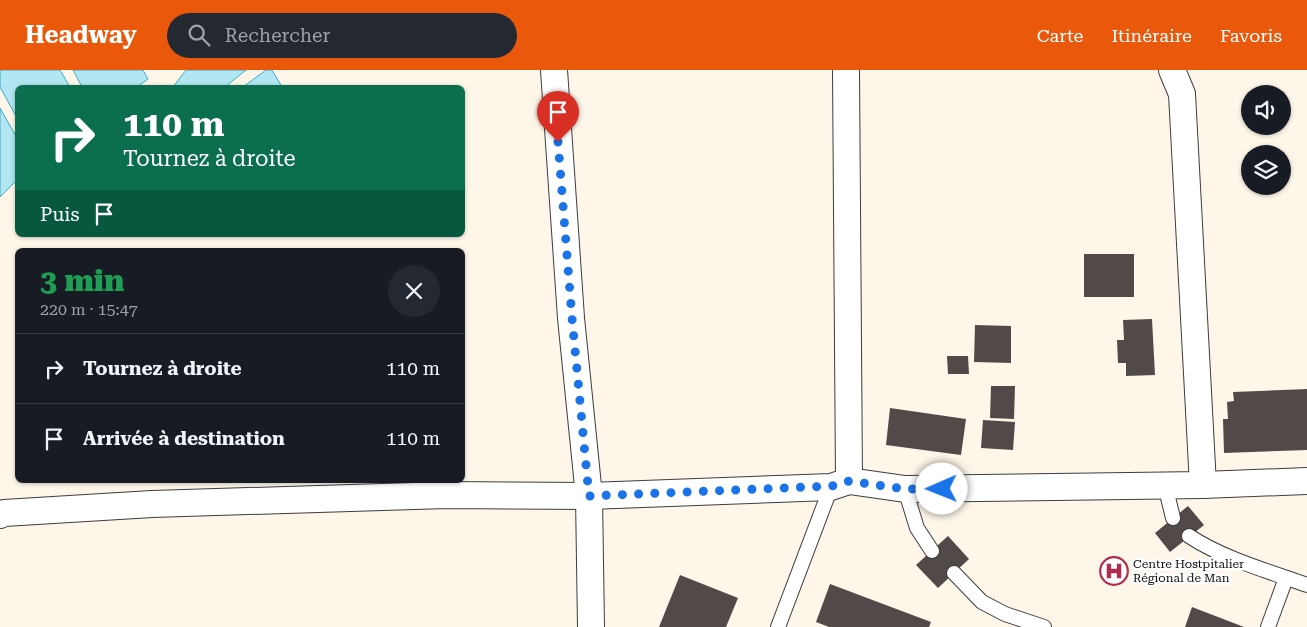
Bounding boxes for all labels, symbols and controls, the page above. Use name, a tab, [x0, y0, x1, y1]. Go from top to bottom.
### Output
search box	[167, 13, 517, 58]
text: Headway	[25, 21, 137, 49]
icon: search	[185, 21, 213, 49]
text: Rechercher	[225, 24, 330, 47]
text: Carte	[1037, 25, 1083, 46]
text: Itinéraire	[1111, 25, 1192, 46]
text: Favoris	[1220, 25, 1282, 46]
map controls	[1241, 85, 1291, 195]
button: sound	[1241, 85, 1291, 135]
pin	[537, 91, 579, 142]
icon: arrive	[544, 98, 572, 126]
text: 110 m	[123, 104, 224, 145]
icon: right	[40, 105, 105, 170]
button: layers	[1241, 145, 1291, 195]
text: Tournez à droite	[123, 146, 296, 171]
icon: arrive	[90, 200, 118, 228]
text: Puis	[40, 203, 80, 226]
text: 3 min	[40, 263, 124, 298]
button: close	[388, 265, 440, 317]
text: 220 m · 15:47	[40, 300, 138, 319]
icon: right	[40, 355, 68, 383]
text: Tournez à droite	[83, 357, 242, 380]
text: 110 m	[386, 357, 440, 380]
icon: arrive	[40, 425, 68, 453]
text: Arrivée à destination	[83, 427, 285, 450]
text: 110 m	[386, 427, 440, 450]
position arrow	[915, 462, 967, 514]
hospital icon: Centre Hostpitalier Régional de Man	[1099, 556, 1129, 586]
place label: Centre Hostpitalier Régional de Man	[1133, 557, 1244, 585]

